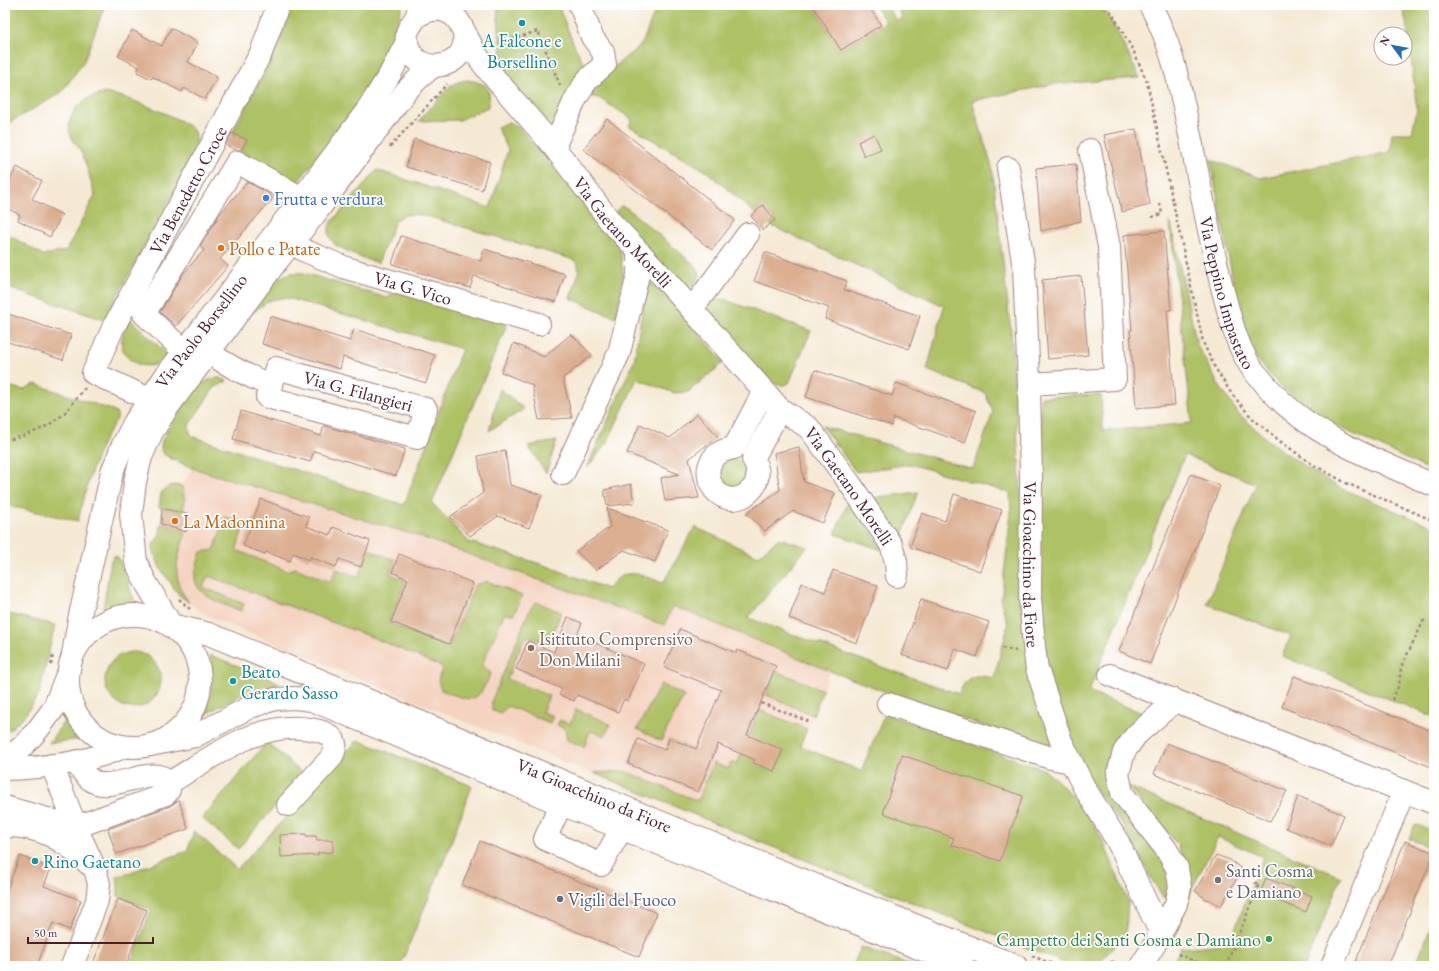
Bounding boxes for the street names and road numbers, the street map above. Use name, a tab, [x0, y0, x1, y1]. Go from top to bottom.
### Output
street label: Via Benedetto Croce	[143, 121, 231, 258]
street label: Via Gaetano Morelli	[569, 171, 678, 292]
street label: Via Peppino Impastato	[1195, 215, 1261, 373]
street label: Via G. Vico	[372, 265, 455, 310]
street label: Via Paolo Borsellino	[149, 268, 252, 392]
street label: Via G. Filangieri	[301, 365, 416, 417]
street label: Via Gaetano Morelli	[800, 421, 900, 550]
street label: Via Gioacchino da Fiore	[1018, 482, 1045, 648]
street label: Via Gioacchino da Fiore	[513, 752, 675, 837]

